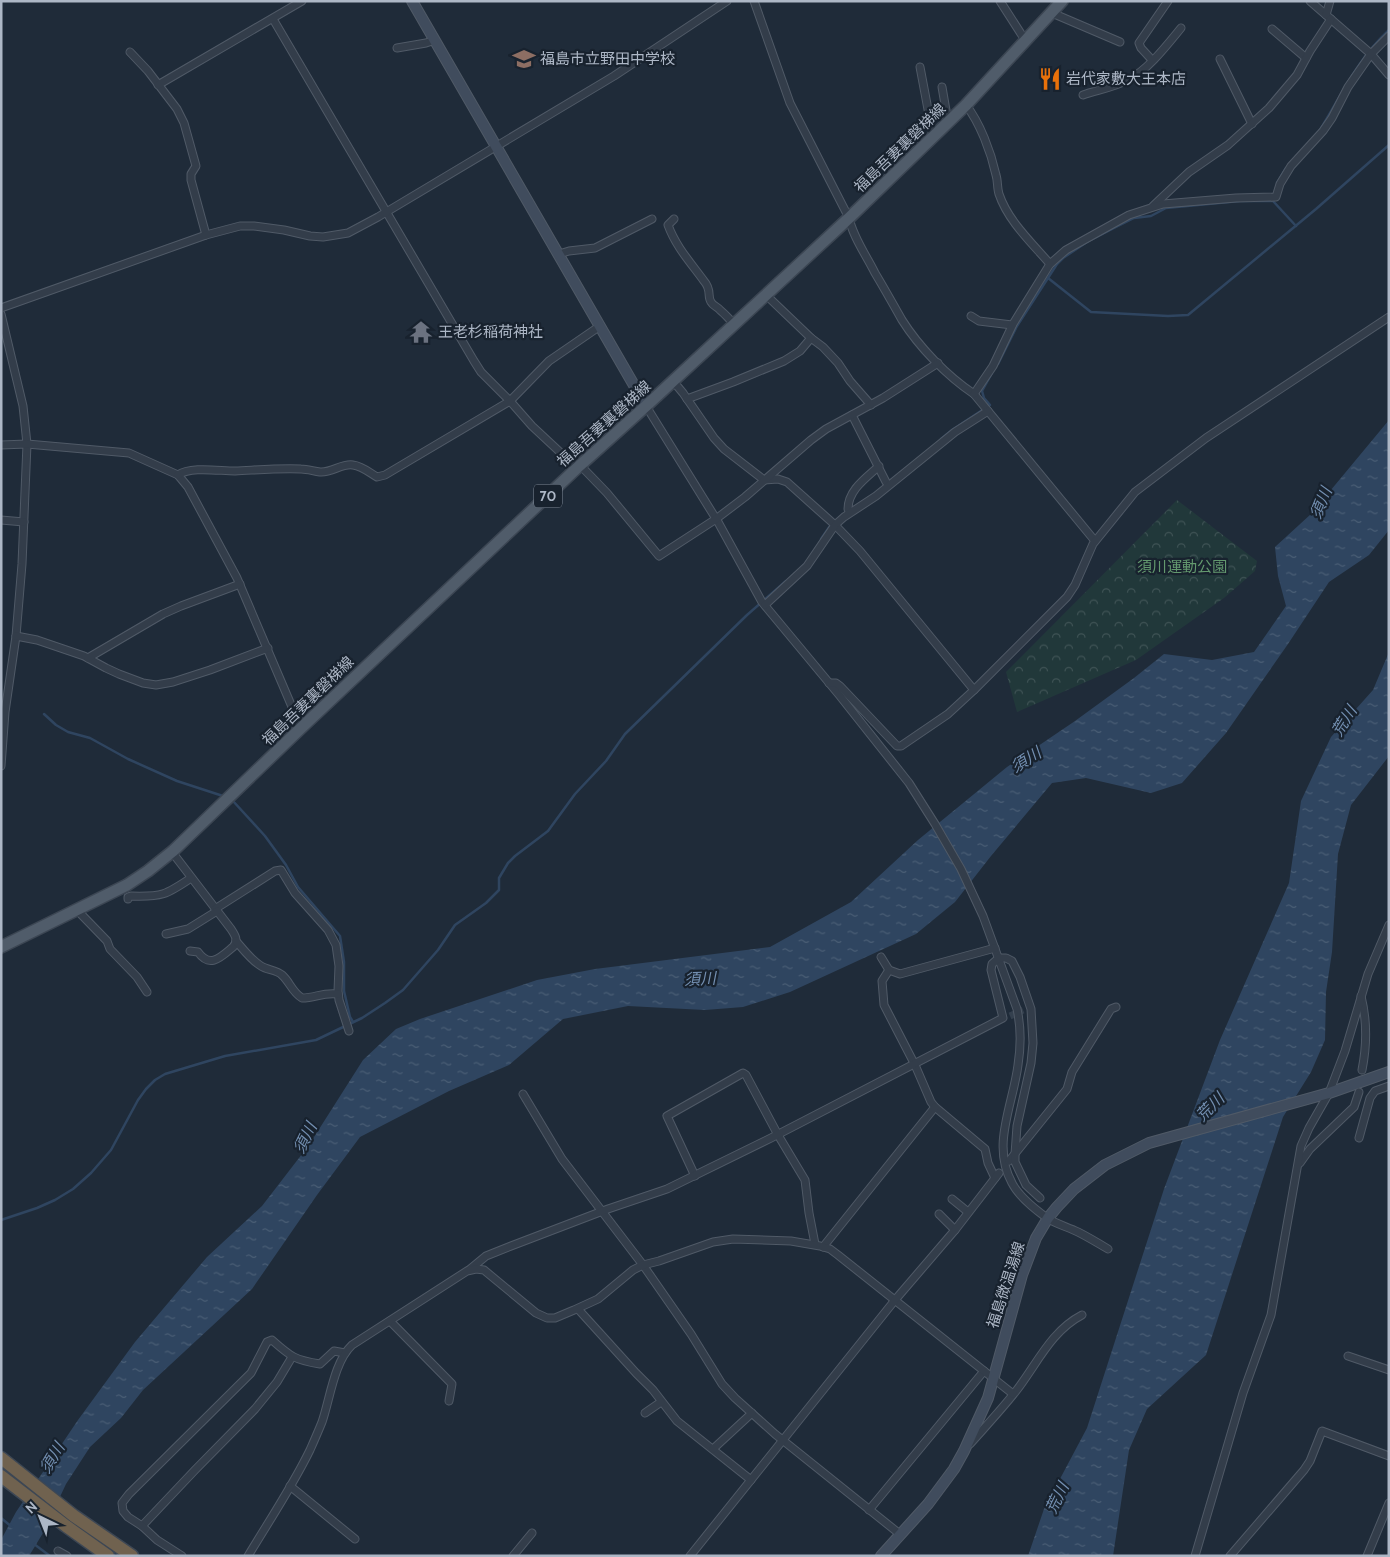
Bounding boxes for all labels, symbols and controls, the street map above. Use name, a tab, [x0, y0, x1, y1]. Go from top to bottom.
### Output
school or university icon: 福島市立野田中学校	[511, 46, 537, 72]
place label: 福島市立野田中学校	[540, 50, 675, 68]
restaurant icon: 岩代家敷大王本店	[1037, 66, 1063, 92]
place label: 岩代家敷大王本店	[1066, 70, 1186, 88]
street label: 福島吾妻裏磐梯線	[851, 100, 949, 196]
temple icon: 王老杉稲荷神社	[408, 319, 434, 345]
place label: 王老杉稲荷神社	[438, 323, 543, 341]
street label: 福島吾妻裏磐梯線	[553, 377, 655, 471]
water label: 須川	[1306, 483, 1337, 521]
road number: 70	[534, 484, 562, 508]
park label: 須川運動公園	[1137, 558, 1227, 576]
street label: 福島吾妻裏磐梯線	[259, 653, 357, 749]
water label: 荒川	[1327, 701, 1362, 740]
water label: 須川	[1007, 742, 1046, 777]
water label: 須川	[684, 969, 718, 989]
water label: 荒川	[1192, 1088, 1229, 1125]
water label: 須川	[289, 1118, 321, 1157]
street label: 福島微温湯線	[984, 1239, 1028, 1331]
water label: 須川	[36, 1438, 69, 1477]
water label: 荒川	[1041, 1478, 1073, 1517]
north arrow	[15, 1492, 65, 1542]
text: N	[21, 1498, 41, 1517]

